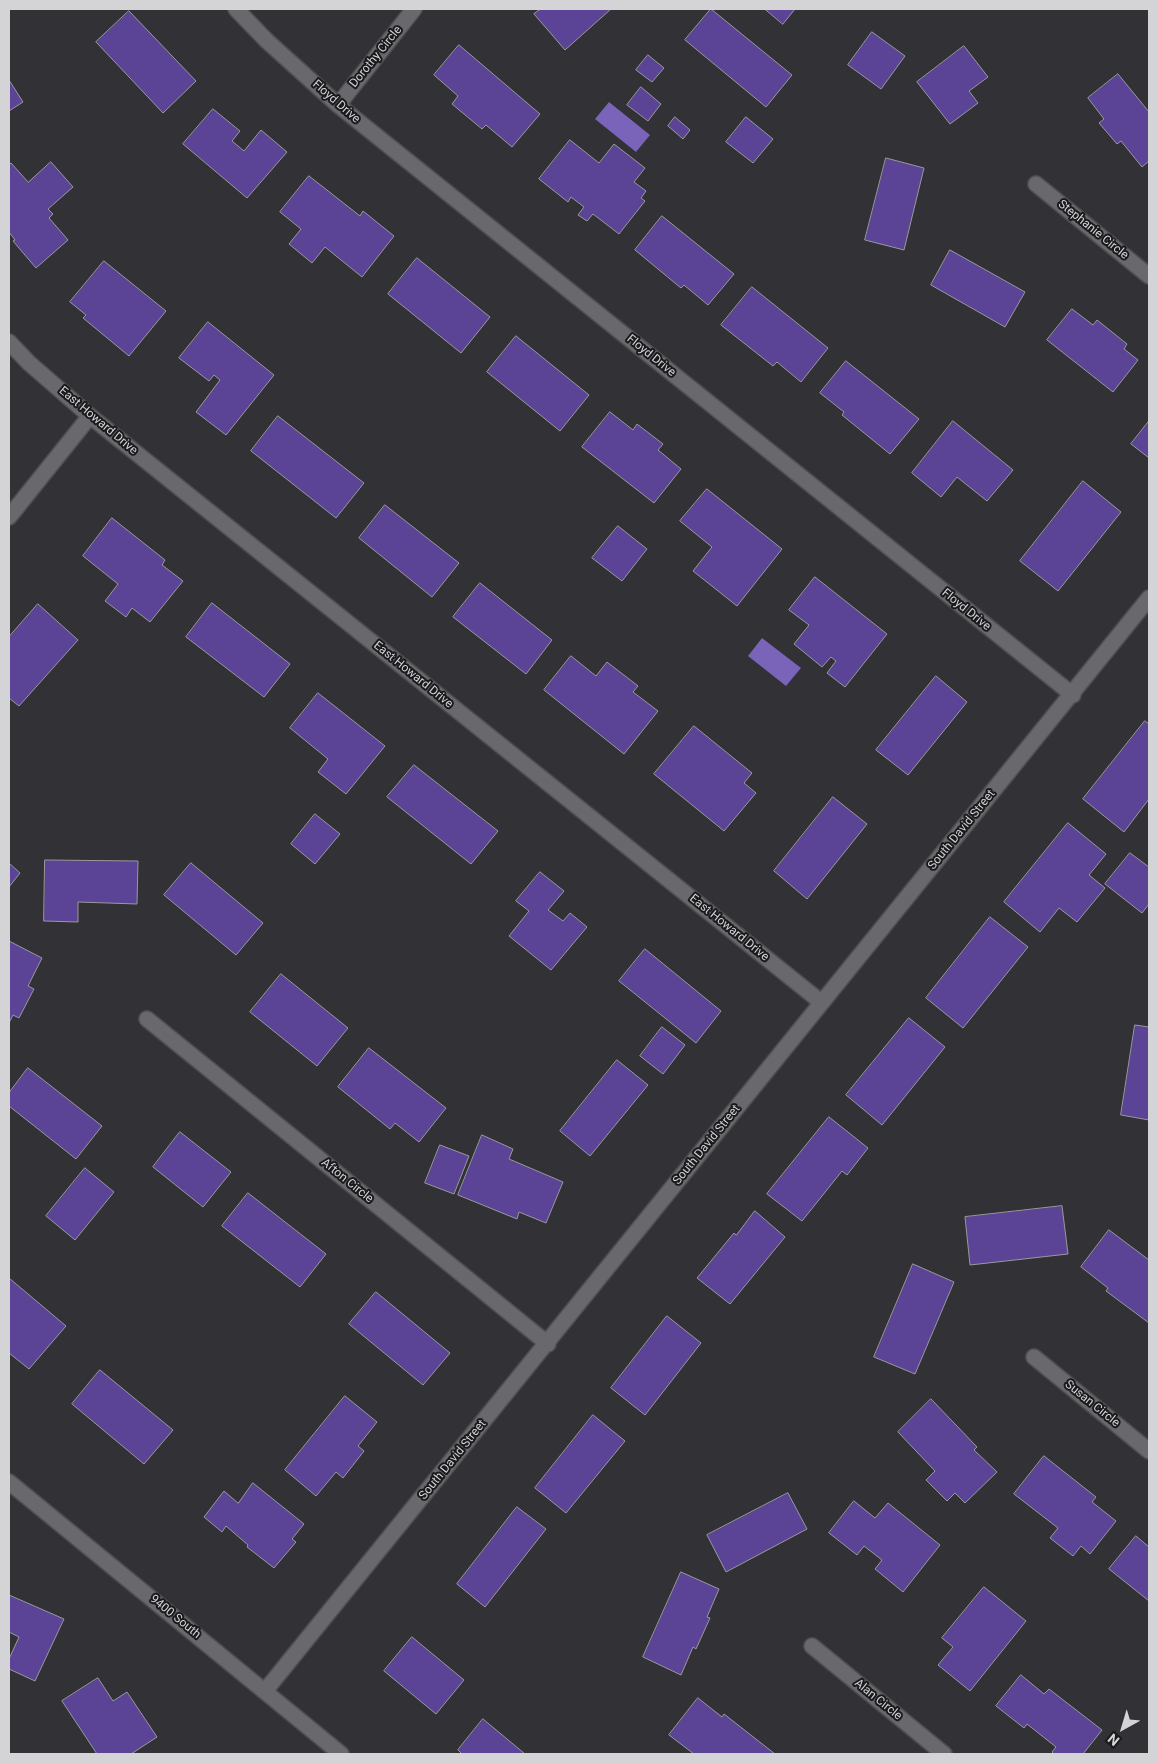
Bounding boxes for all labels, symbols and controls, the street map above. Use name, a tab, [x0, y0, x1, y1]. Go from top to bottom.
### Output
street label: Dorothy Circle	[347, 23, 405, 91]
street label: Floyd Drive	[309, 77, 363, 127]
street label: Stephanie Circle	[1055, 197, 1131, 263]
street label: Floyd Drive	[624, 332, 678, 380]
street label: East Howard Drive	[56, 384, 140, 458]
street label: Floyd Drive	[939, 586, 993, 634]
street label: East Howard Drive	[370, 639, 456, 711]
street label: South David Street	[925, 787, 999, 873]
street label: East Howard Drive	[686, 892, 772, 964]
street label: South David Street	[670, 1102, 744, 1188]
street label: Afton Circle	[318, 1156, 376, 1206]
street label: Susan Circle	[1062, 1378, 1122, 1430]
street label: South David Street	[416, 1417, 490, 1503]
street label: 9400 South	[147, 1592, 203, 1642]
street label: Alan Circle	[851, 1676, 905, 1724]
north arrow	[1098, 1703, 1148, 1753]
text: N	[1105, 1730, 1122, 1749]

